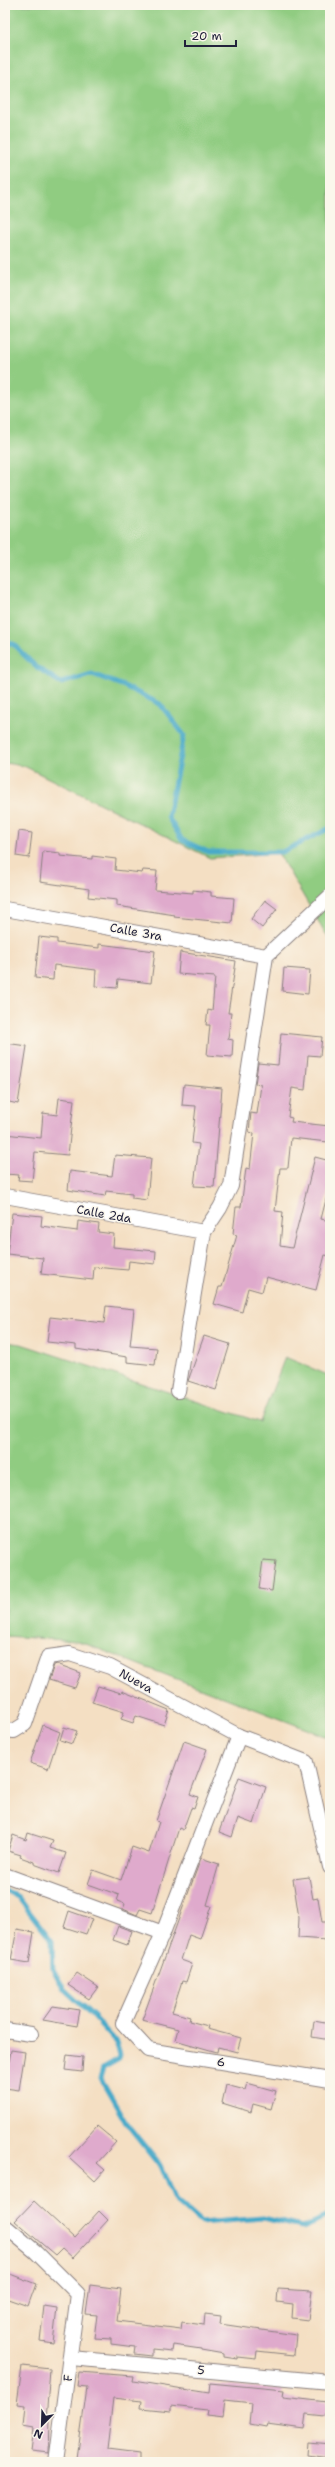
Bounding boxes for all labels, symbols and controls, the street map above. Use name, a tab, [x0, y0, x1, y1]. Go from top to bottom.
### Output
scale bar	[185, 22, 236, 48]
text: 20 m	[191, 28, 222, 44]
street label: Calle 3ra	[108, 920, 164, 945]
street label: Calle 2da	[75, 1201, 133, 1227]
street label: Nueva	[116, 1665, 156, 1697]
street label: 6	[215, 2053, 227, 2071]
street label: 5	[197, 2362, 205, 2378]
street label: F	[60, 2373, 76, 2382]
north arrow	[22, 2405, 62, 2445]
text: N	[31, 2425, 45, 2442]

